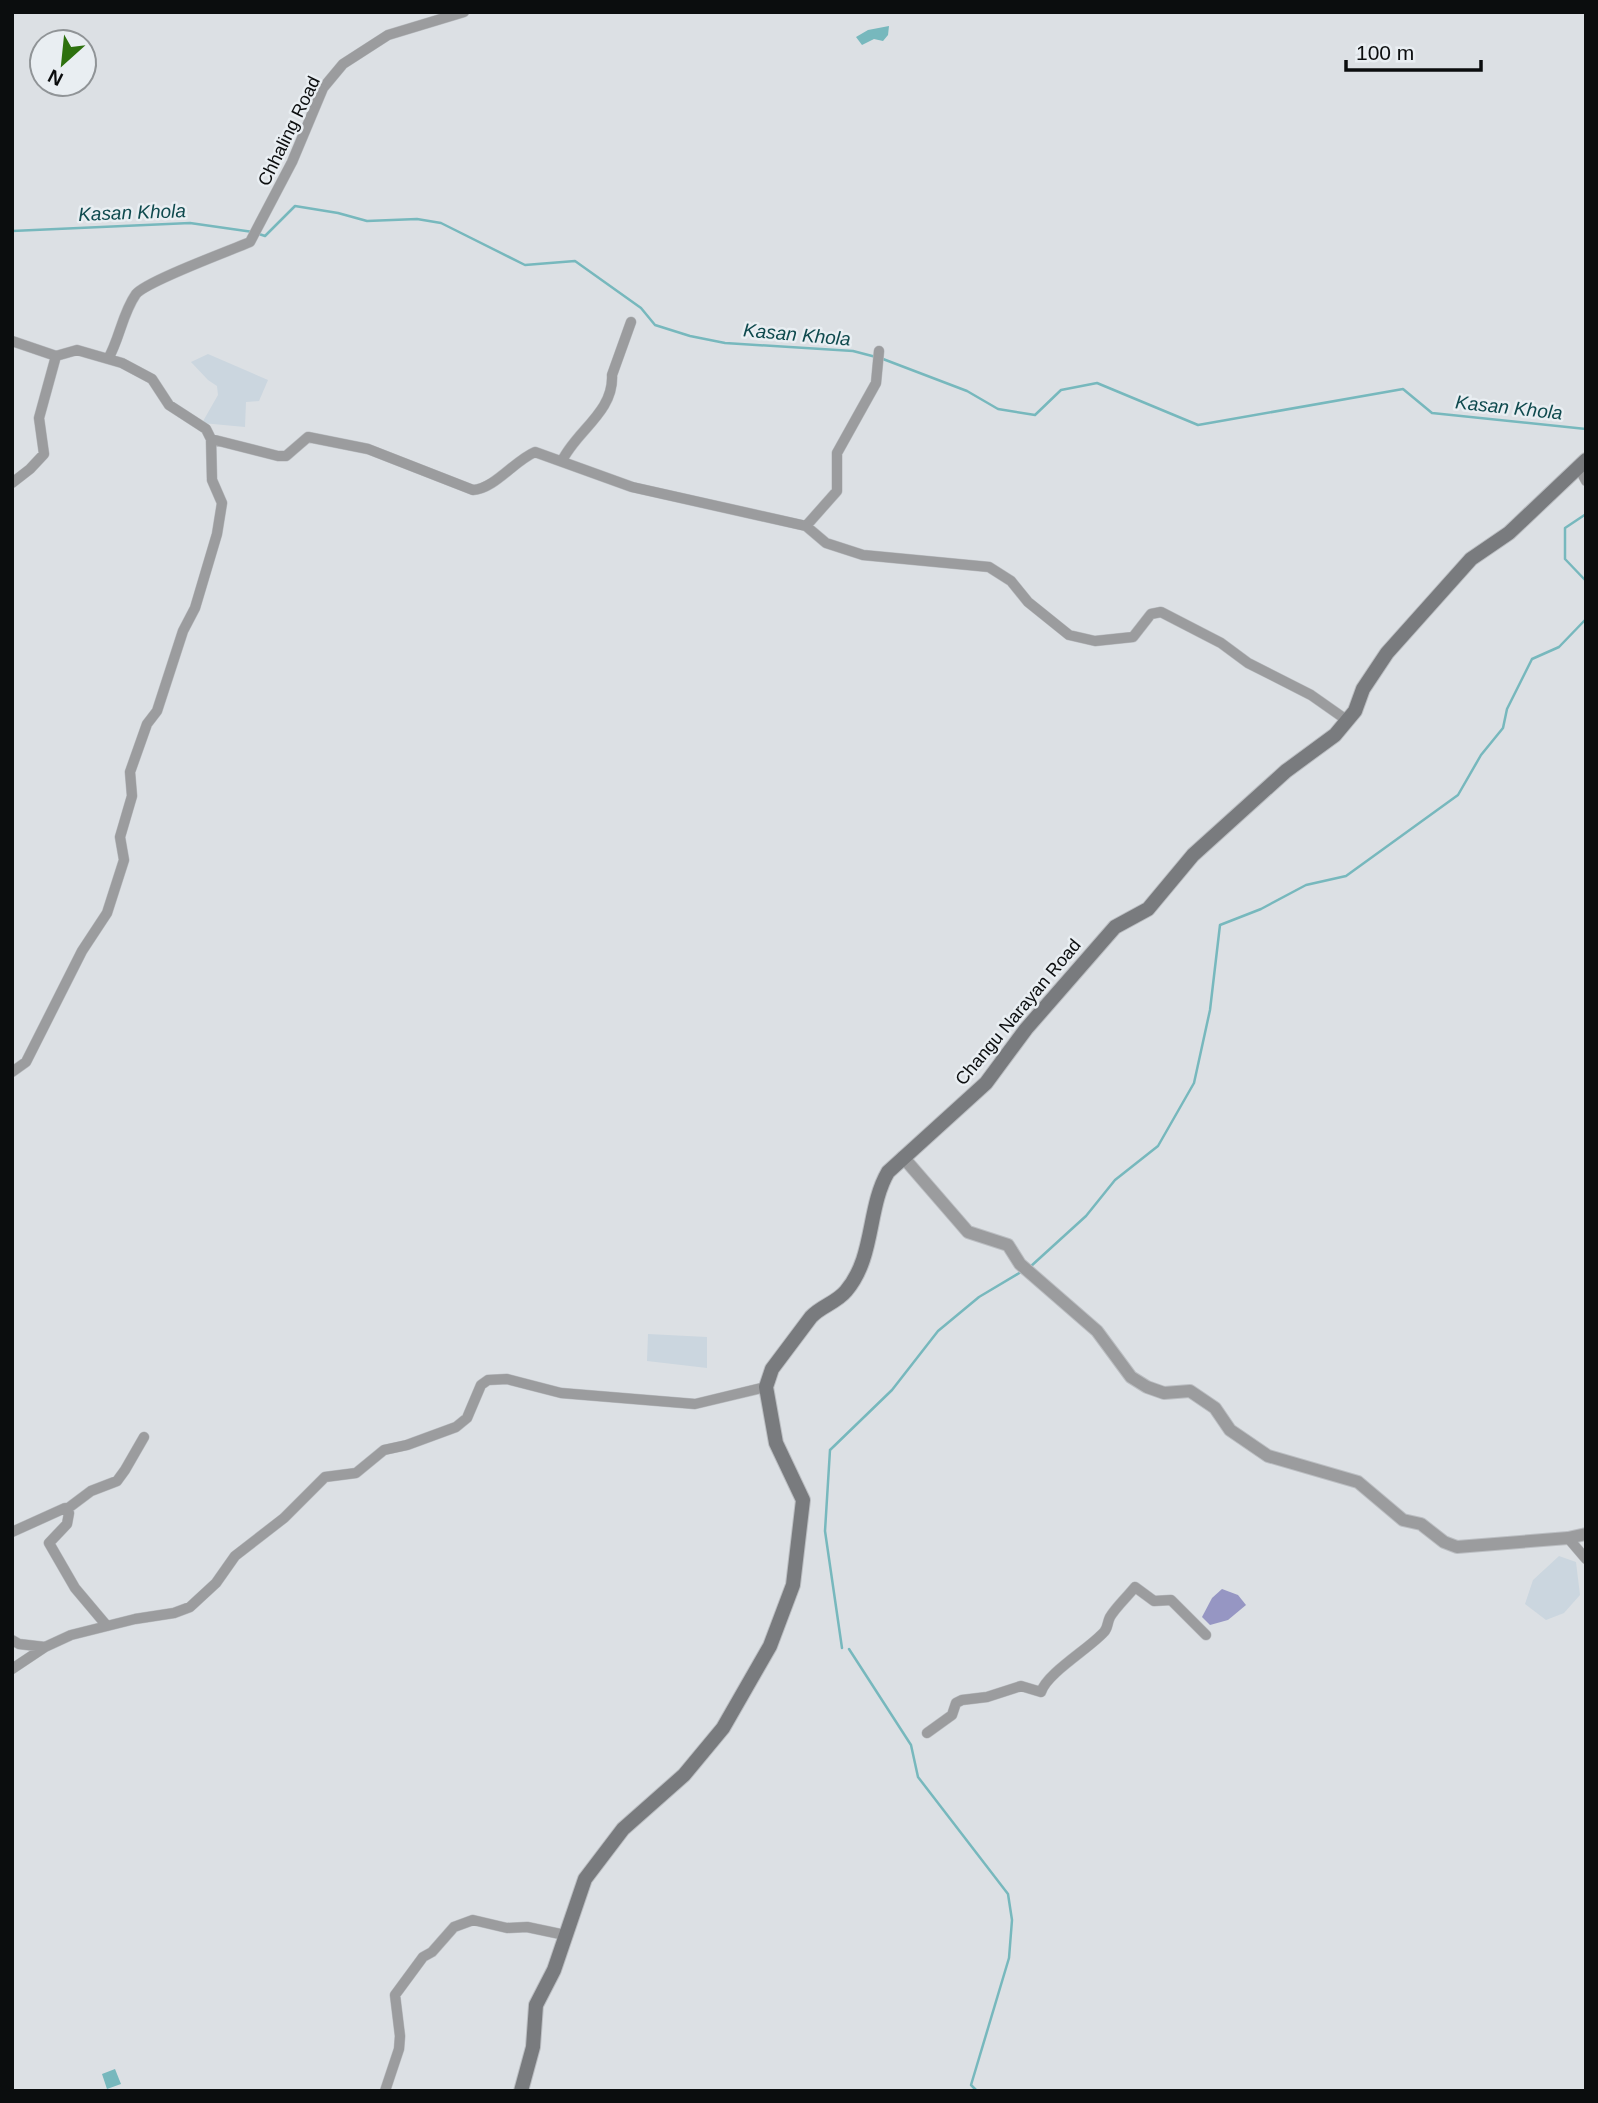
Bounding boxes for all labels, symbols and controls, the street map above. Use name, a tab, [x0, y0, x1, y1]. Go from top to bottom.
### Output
north arrow	[28, 28, 98, 98]
scale bar	[1346, 28, 1481, 72]
text: 100 m	[1356, 41, 1414, 64]
text: N	[45, 65, 66, 90]
street label: Chhaling Road	[254, 73, 324, 189]
water label: Kasan Khola	[78, 200, 186, 225]
water label: Kasan Khola	[742, 319, 852, 350]
water label: Kasan Khola	[1454, 391, 1564, 424]
street label: Changu Narayan Road	[951, 935, 1085, 1089]

